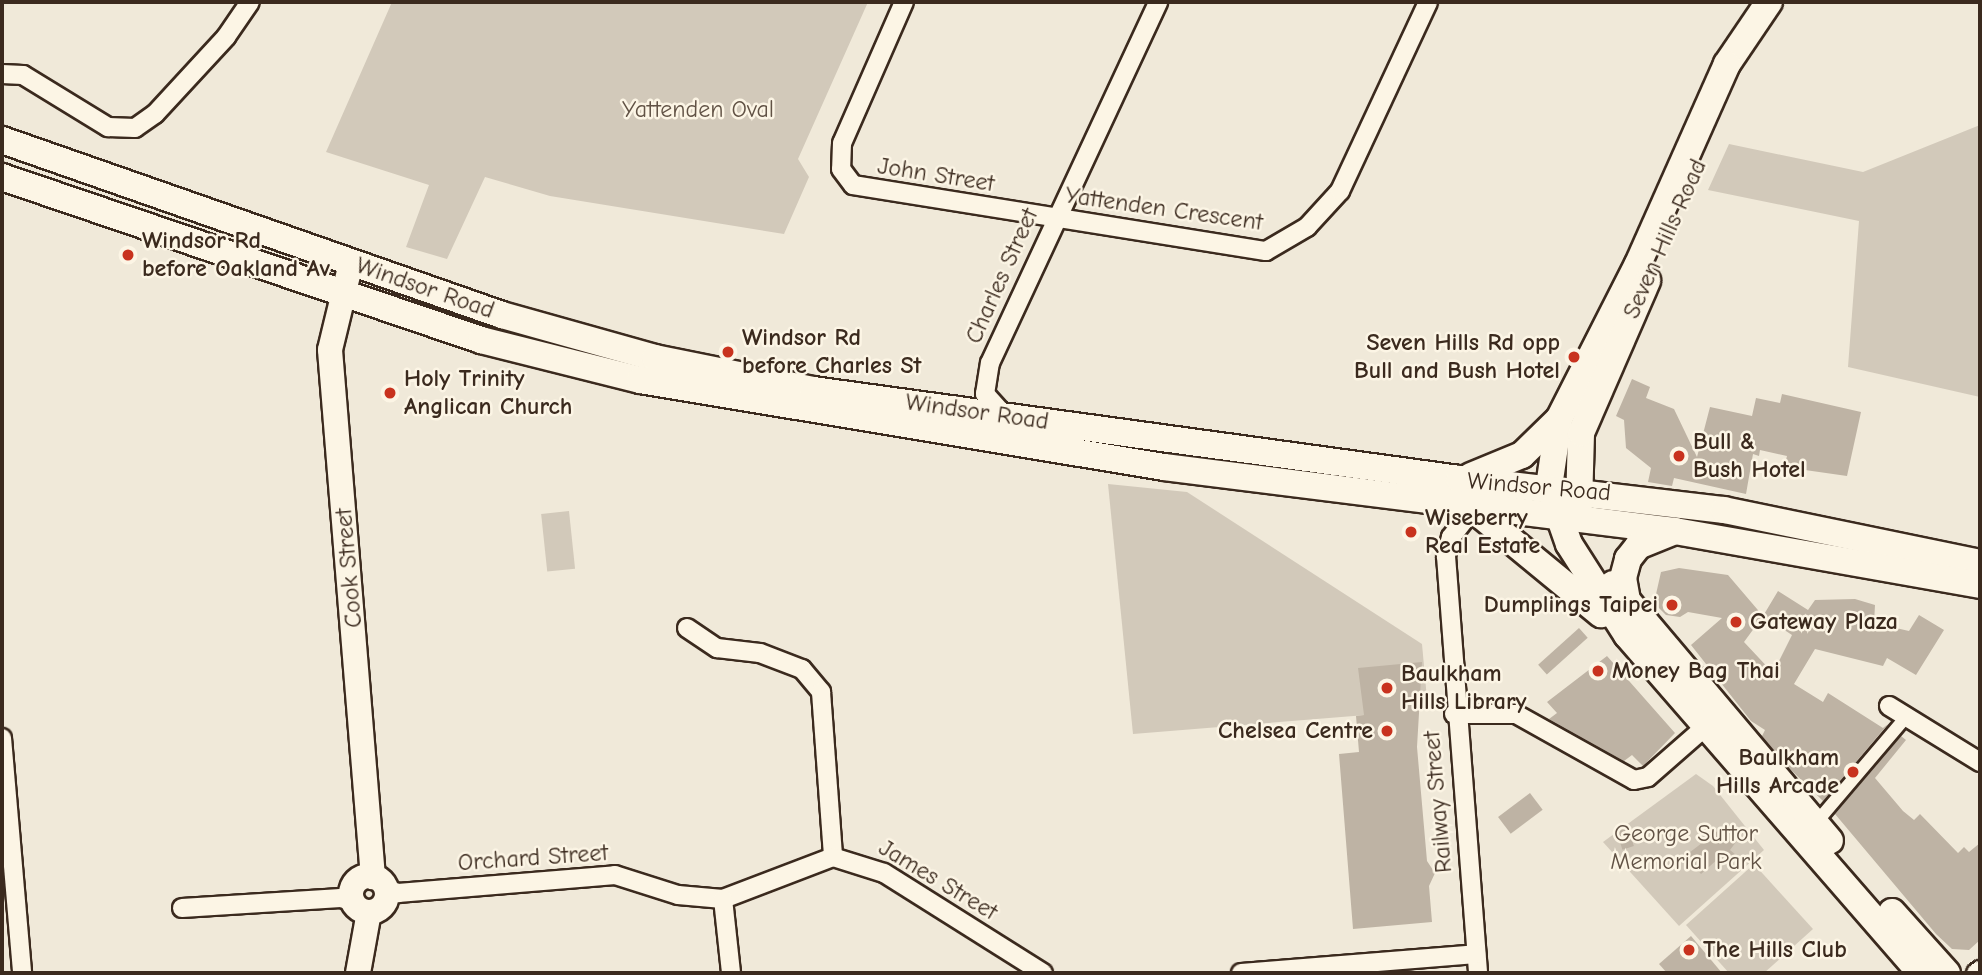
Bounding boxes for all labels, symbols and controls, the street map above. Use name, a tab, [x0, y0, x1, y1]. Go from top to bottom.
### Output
park label: Yattenden Oval	[622, 96, 774, 124]
street label: John Street	[876, 152, 996, 198]
street label: Seven Hills Road	[1617, 155, 1713, 323]
street label: Yattenden Crescent	[1063, 181, 1265, 237]
street label: Charles Street	[959, 204, 1045, 348]
place label: Windsor Rd before Oakland Av	[142, 227, 330, 283]
marker: Windsor Rd before Oakland Av	[120, 247, 136, 263]
street label: Windsor Road	[352, 251, 498, 325]
place label: Windsor Rd before Charles St	[742, 324, 921, 380]
place label: Seven Hills Rd opp Bull and Bush Hotel	[1354, 329, 1560, 385]
marker: Windsor Rd before Charles St	[720, 344, 736, 360]
marker: Seven Hills Rd opp Bull and Bush Hotel	[1566, 349, 1582, 365]
place label: Holy Trinity Anglican Church	[404, 365, 572, 421]
marker: Holy Trinity Anglican Church	[382, 385, 398, 401]
street label: Windsor Road	[904, 388, 1050, 436]
place label: Bull & Bush Hotel	[1693, 428, 1806, 484]
marker: Bull & Bush Hotel	[1671, 448, 1687, 464]
street label: Windsor Road	[1466, 466, 1612, 508]
place label: Wiseberry Real Estate	[1425, 504, 1540, 560]
street label: Cook Street	[329, 507, 369, 629]
marker: Wiseberry Real Estate	[1403, 524, 1419, 540]
place label: Dumplings Taipei	[1484, 591, 1658, 619]
marker: Dumplings Taipei	[1664, 597, 1680, 613]
place label: Gateway Plaza	[1750, 608, 1898, 636]
marker: Gateway Plaza	[1728, 614, 1744, 630]
place label: Money Bag Thai	[1612, 657, 1780, 685]
place label: Baulkham Hills Library	[1401, 660, 1527, 716]
marker: Money Bag Thai	[1590, 663, 1606, 679]
marker: Baulkham Hills Library	[1379, 680, 1395, 696]
place label: Chelsea Centre	[1218, 717, 1373, 745]
marker: Chelsea Centre	[1379, 723, 1395, 739]
street label: Railway Street	[1417, 730, 1459, 874]
place label: Baulkham Hills Arcade	[1716, 744, 1839, 800]
marker: Baulkham Hills Arcade	[1845, 764, 1861, 780]
park label: George Suttor Memorial Park	[1610, 820, 1762, 876]
street label: James Street	[873, 833, 1003, 927]
street label: Orchard Street	[457, 838, 609, 878]
place label: The Hills Club	[1703, 936, 1847, 964]
marker: The Hills Club	[1681, 942, 1697, 958]

